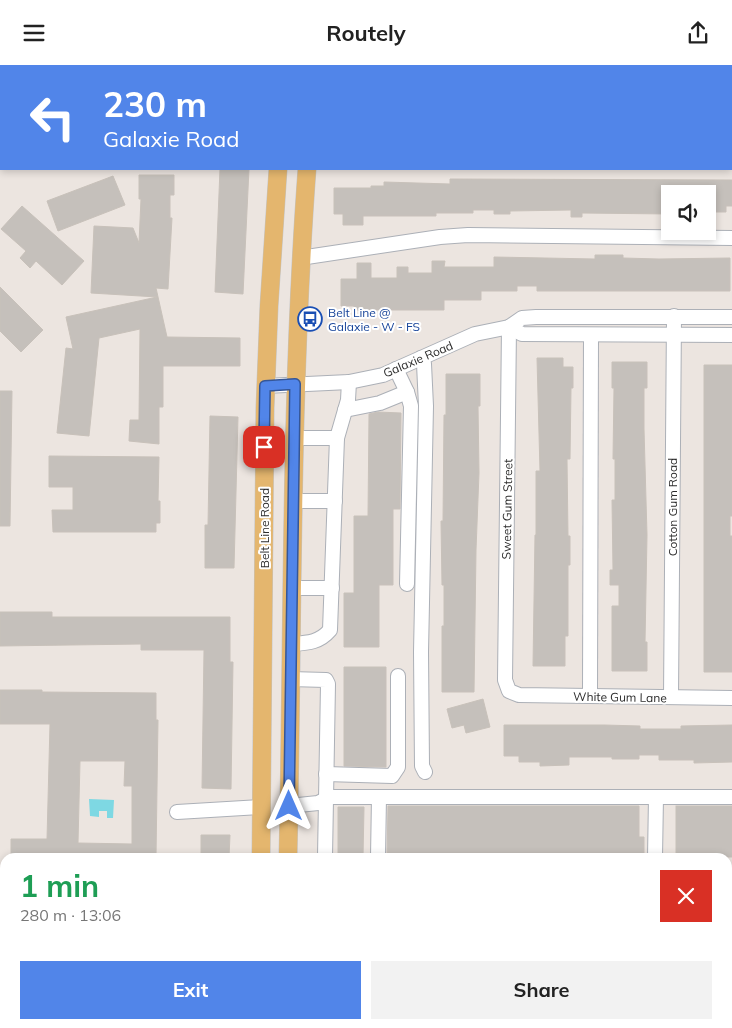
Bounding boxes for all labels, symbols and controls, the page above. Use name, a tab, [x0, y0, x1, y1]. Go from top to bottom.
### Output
icon: menu	[20, 19, 48, 47]
text: Routely	[326, 19, 406, 47]
icon: share	[684, 19, 712, 47]
text: 230 m	[103, 82, 207, 126]
icon: left	[20, 85, 85, 150]
text: Galaxie Road	[103, 125, 239, 153]
map controls	[661, 185, 716, 240]
button: sound	[661, 185, 716, 240]
place label: Belt Line @ Galaxie - W - FS	[328, 305, 420, 334]
bus stop icon: Belt Line @ Galaxie - W - FS	[297, 306, 323, 332]
street label: Galaxie Road	[381, 338, 455, 380]
pin	[243, 426, 285, 468]
icon: arrive	[250, 433, 278, 461]
street label: Cotton Gum Road	[665, 458, 680, 556]
street label: Sweet Gum Street	[499, 459, 515, 559]
street label: Belt Line Road	[257, 488, 272, 568]
street label: White Gum Lane	[573, 689, 667, 705]
position arrow	[262, 779, 314, 831]
text: 1 min	[20, 867, 99, 905]
button: close	[660, 870, 712, 922]
text: 280 m · 13:06	[20, 905, 121, 925]
button: Exit	[20, 961, 361, 1019]
button: Share	[371, 961, 712, 1019]

